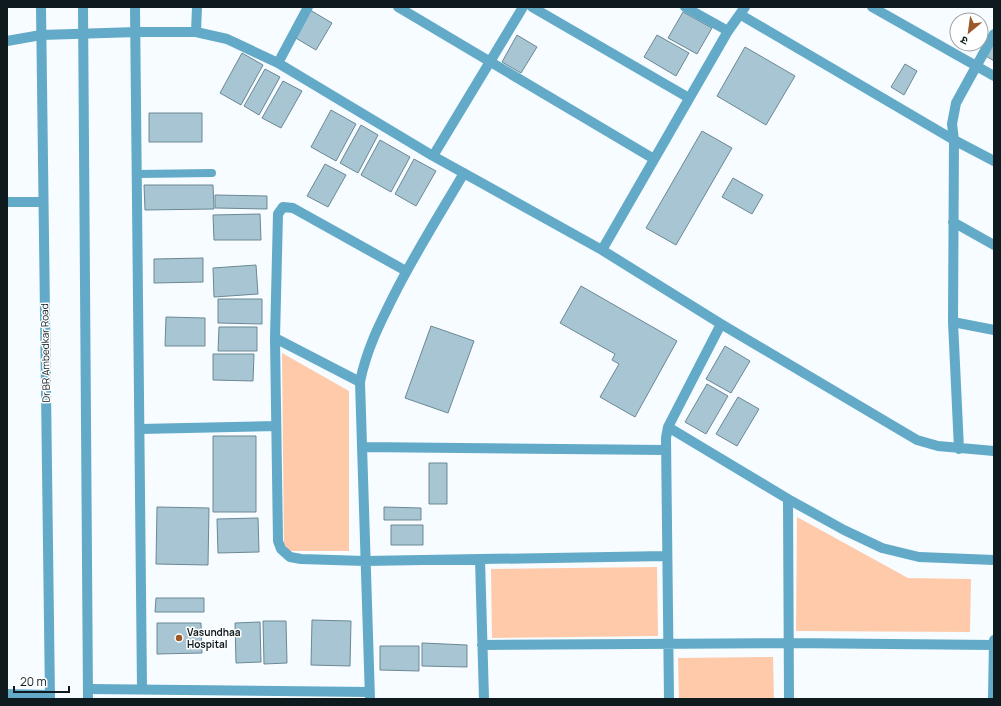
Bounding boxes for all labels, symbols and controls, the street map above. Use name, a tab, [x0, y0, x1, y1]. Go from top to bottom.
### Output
north arrow	[949, 12, 989, 52]
text: उ	[957, 33, 970, 49]
street label: Dr BR Ambedkar Road	[37, 303, 53, 403]
place label: Vasundhaa Hospital	[187, 625, 241, 651]
marker: Vasundhaa Hospital	[174, 633, 184, 643]
scale bar	[14, 668, 69, 694]
text: 20 m	[20, 673, 47, 690]

